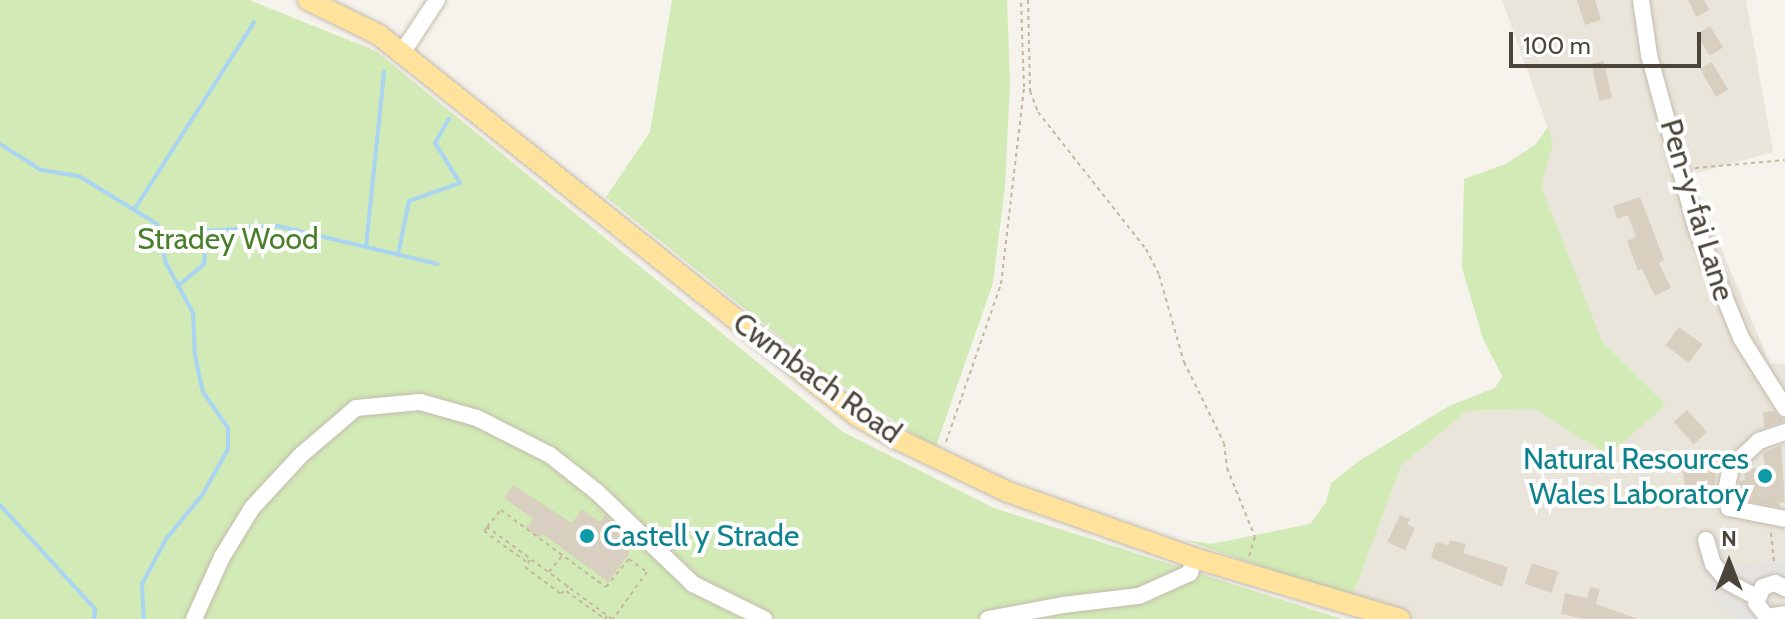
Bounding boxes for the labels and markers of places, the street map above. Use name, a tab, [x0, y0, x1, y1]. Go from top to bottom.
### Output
place label: Natural Resources Wales Laboratory	[1523, 441, 1749, 512]
marker: Natural Resources Wales Laboratory	[1756, 467, 1774, 485]
place label: Castell y Strade	[603, 518, 799, 554]
marker: Castell y Strade	[578, 527, 596, 545]

